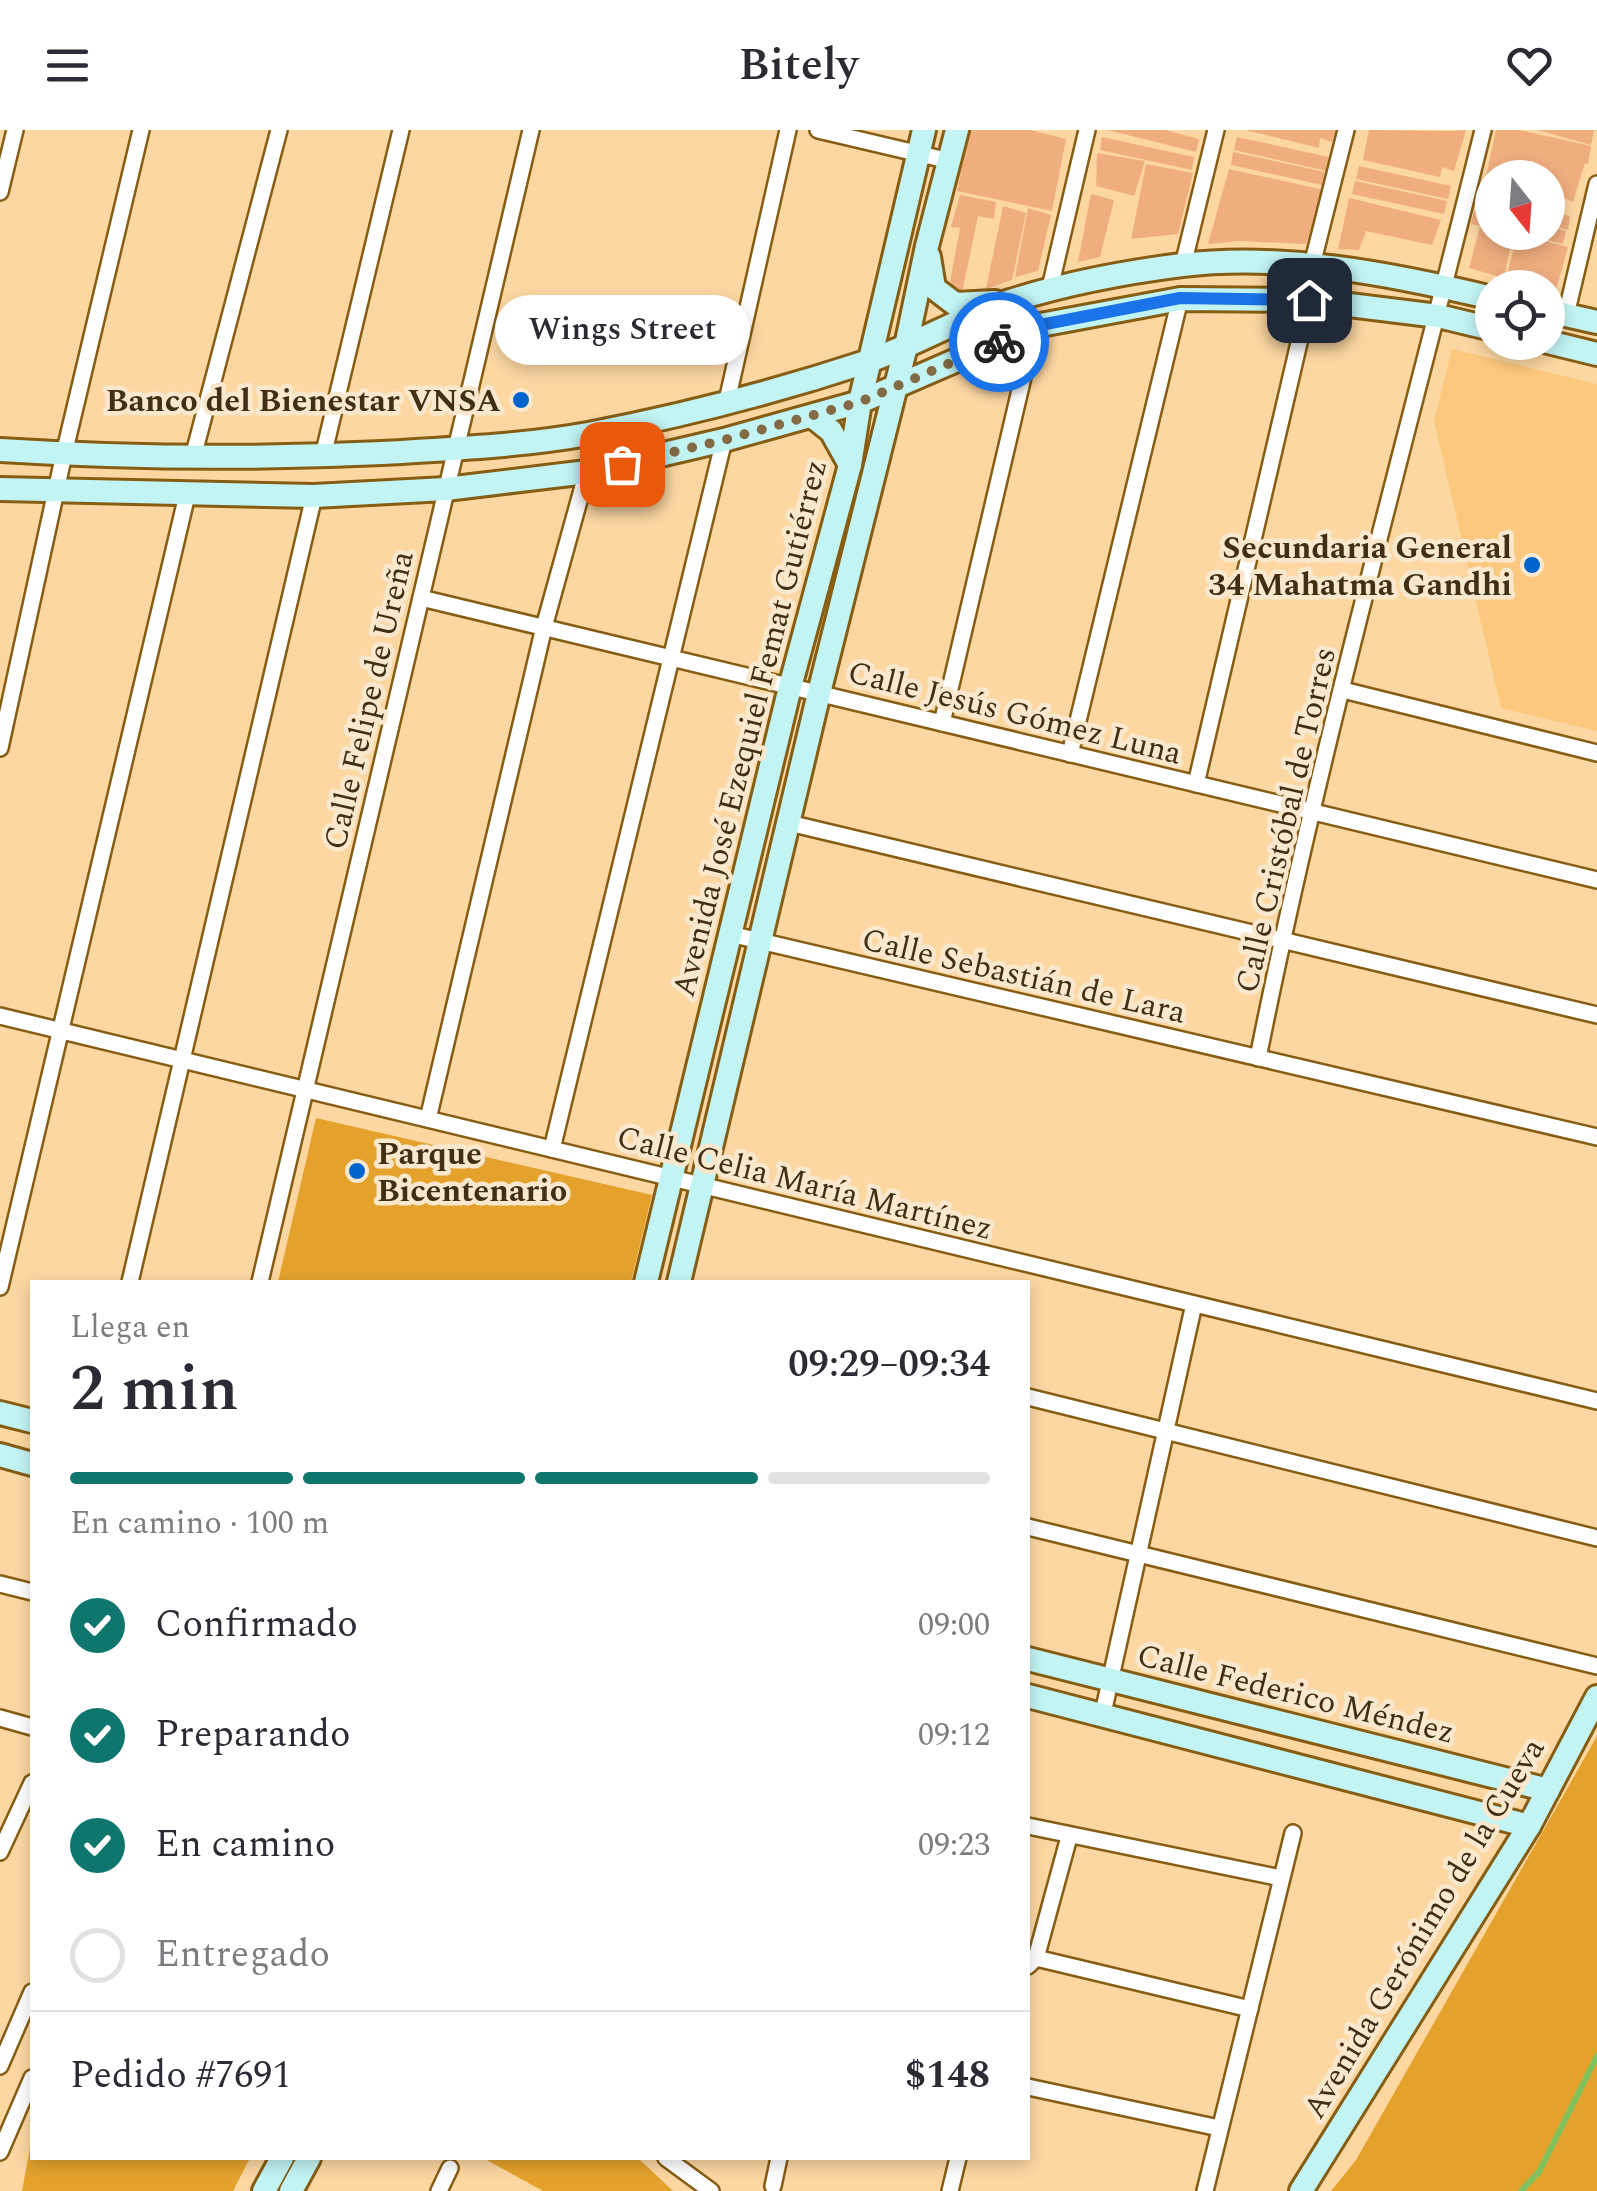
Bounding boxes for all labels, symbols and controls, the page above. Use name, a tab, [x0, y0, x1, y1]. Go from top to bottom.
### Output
text: Bitely	[739, 31, 858, 100]
icon: menu	[40, 38, 95, 93]
icon: heart	[1502, 38, 1557, 93]
north arrow	[1475, 160, 1565, 250]
map controls	[1475, 160, 1565, 360]
pin	[1267, 258, 1352, 343]
button: locate	[1475, 270, 1565, 360]
icon: home	[1282, 273, 1337, 328]
courier	[949, 292, 1049, 392]
callout: Wings Street	[494, 294, 750, 364]
text: Wings Street	[529, 305, 716, 354]
icon: bike	[972, 315, 1027, 370]
place label: Banco del Bienestar VNSA	[106, 377, 501, 426]
marker: Banco del Bienestar VNSA	[510, 389, 532, 411]
pin	[580, 422, 665, 507]
icon: bag	[595, 437, 650, 492]
street label: Avenida José Ezequiel Femat Gutiérrez	[660, 454, 841, 1002]
place label: Secundaria General 34 Mahatma Gandhi	[1208, 524, 1512, 610]
street label: Calle Felipe de Ureña	[311, 546, 428, 855]
marker: Secundaria General 34 Mahatma Gandhi	[1521, 554, 1543, 576]
street label: Calle Cristóbal de Torres	[1223, 643, 1350, 998]
street label: Calle Jesús Gómez Luna	[843, 648, 1187, 779]
street label: Calle Sebastián de Lara	[857, 915, 1191, 1038]
street label: Calle Celia María Martínez	[612, 1113, 998, 1254]
place label: Parque Bicentenario	[377, 1130, 567, 1216]
marker: Parque Bicentenario	[346, 1160, 368, 1182]
text: Llega en	[70, 1303, 190, 1352]
text: 09:29–09:34	[788, 1336, 990, 1394]
text: 2 min	[70, 1340, 239, 1439]
text: En camino · 100 m	[70, 1499, 329, 1548]
text: Confirmado	[155, 1596, 358, 1654]
icon: check	[70, 1598, 125, 1653]
text: 09:00	[918, 1601, 990, 1650]
street label: Calle Federico Méndez	[1132, 1631, 1459, 1758]
text: Preparando	[155, 1706, 351, 1764]
icon: check	[70, 1708, 125, 1763]
text: 09:12	[918, 1711, 990, 1760]
street label: Avenida Gerónimo de la Cueva	[1291, 1729, 1558, 2129]
text: En camino	[155, 1816, 335, 1874]
icon: check	[70, 1818, 125, 1873]
text: 09:23	[918, 1821, 990, 1870]
text: Entregado	[155, 1926, 330, 1984]
text: Pedido #7691	[70, 2047, 291, 2105]
text: $148	[905, 2047, 990, 2105]

